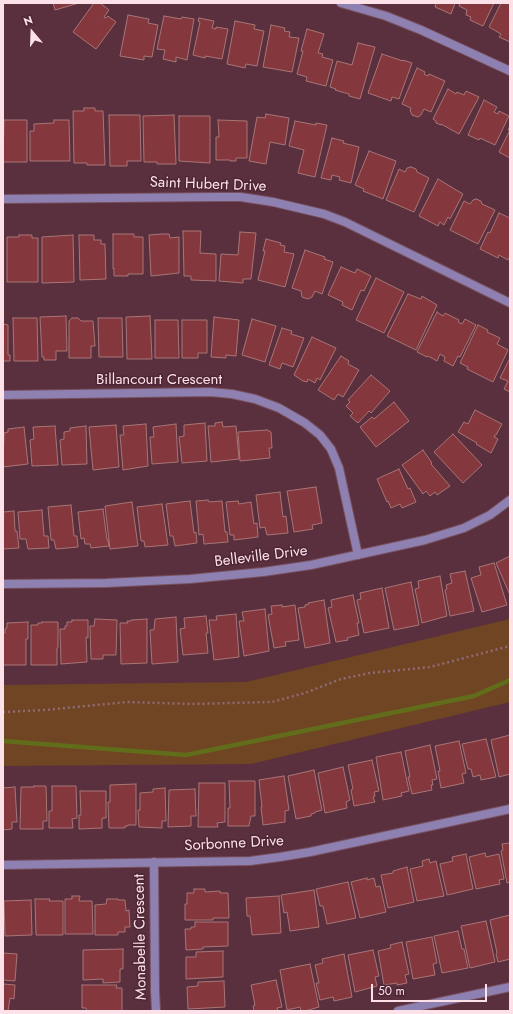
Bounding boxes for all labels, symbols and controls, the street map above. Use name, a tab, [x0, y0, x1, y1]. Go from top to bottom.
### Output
north arrow	[12, 12, 52, 52]
text: N	[21, 12, 35, 30]
street label: Saint Hubert Drive	[149, 174, 267, 196]
street label: Billancourt Crescent	[96, 371, 222, 389]
street label: Belleville Drive	[214, 542, 308, 572]
street label: Sorbonne Drive	[184, 832, 284, 856]
street label: Monabelle Crescent	[131, 874, 151, 1000]
scale bar	[373, 976, 489, 1002]
text: 50 m	[378, 982, 405, 1000]

